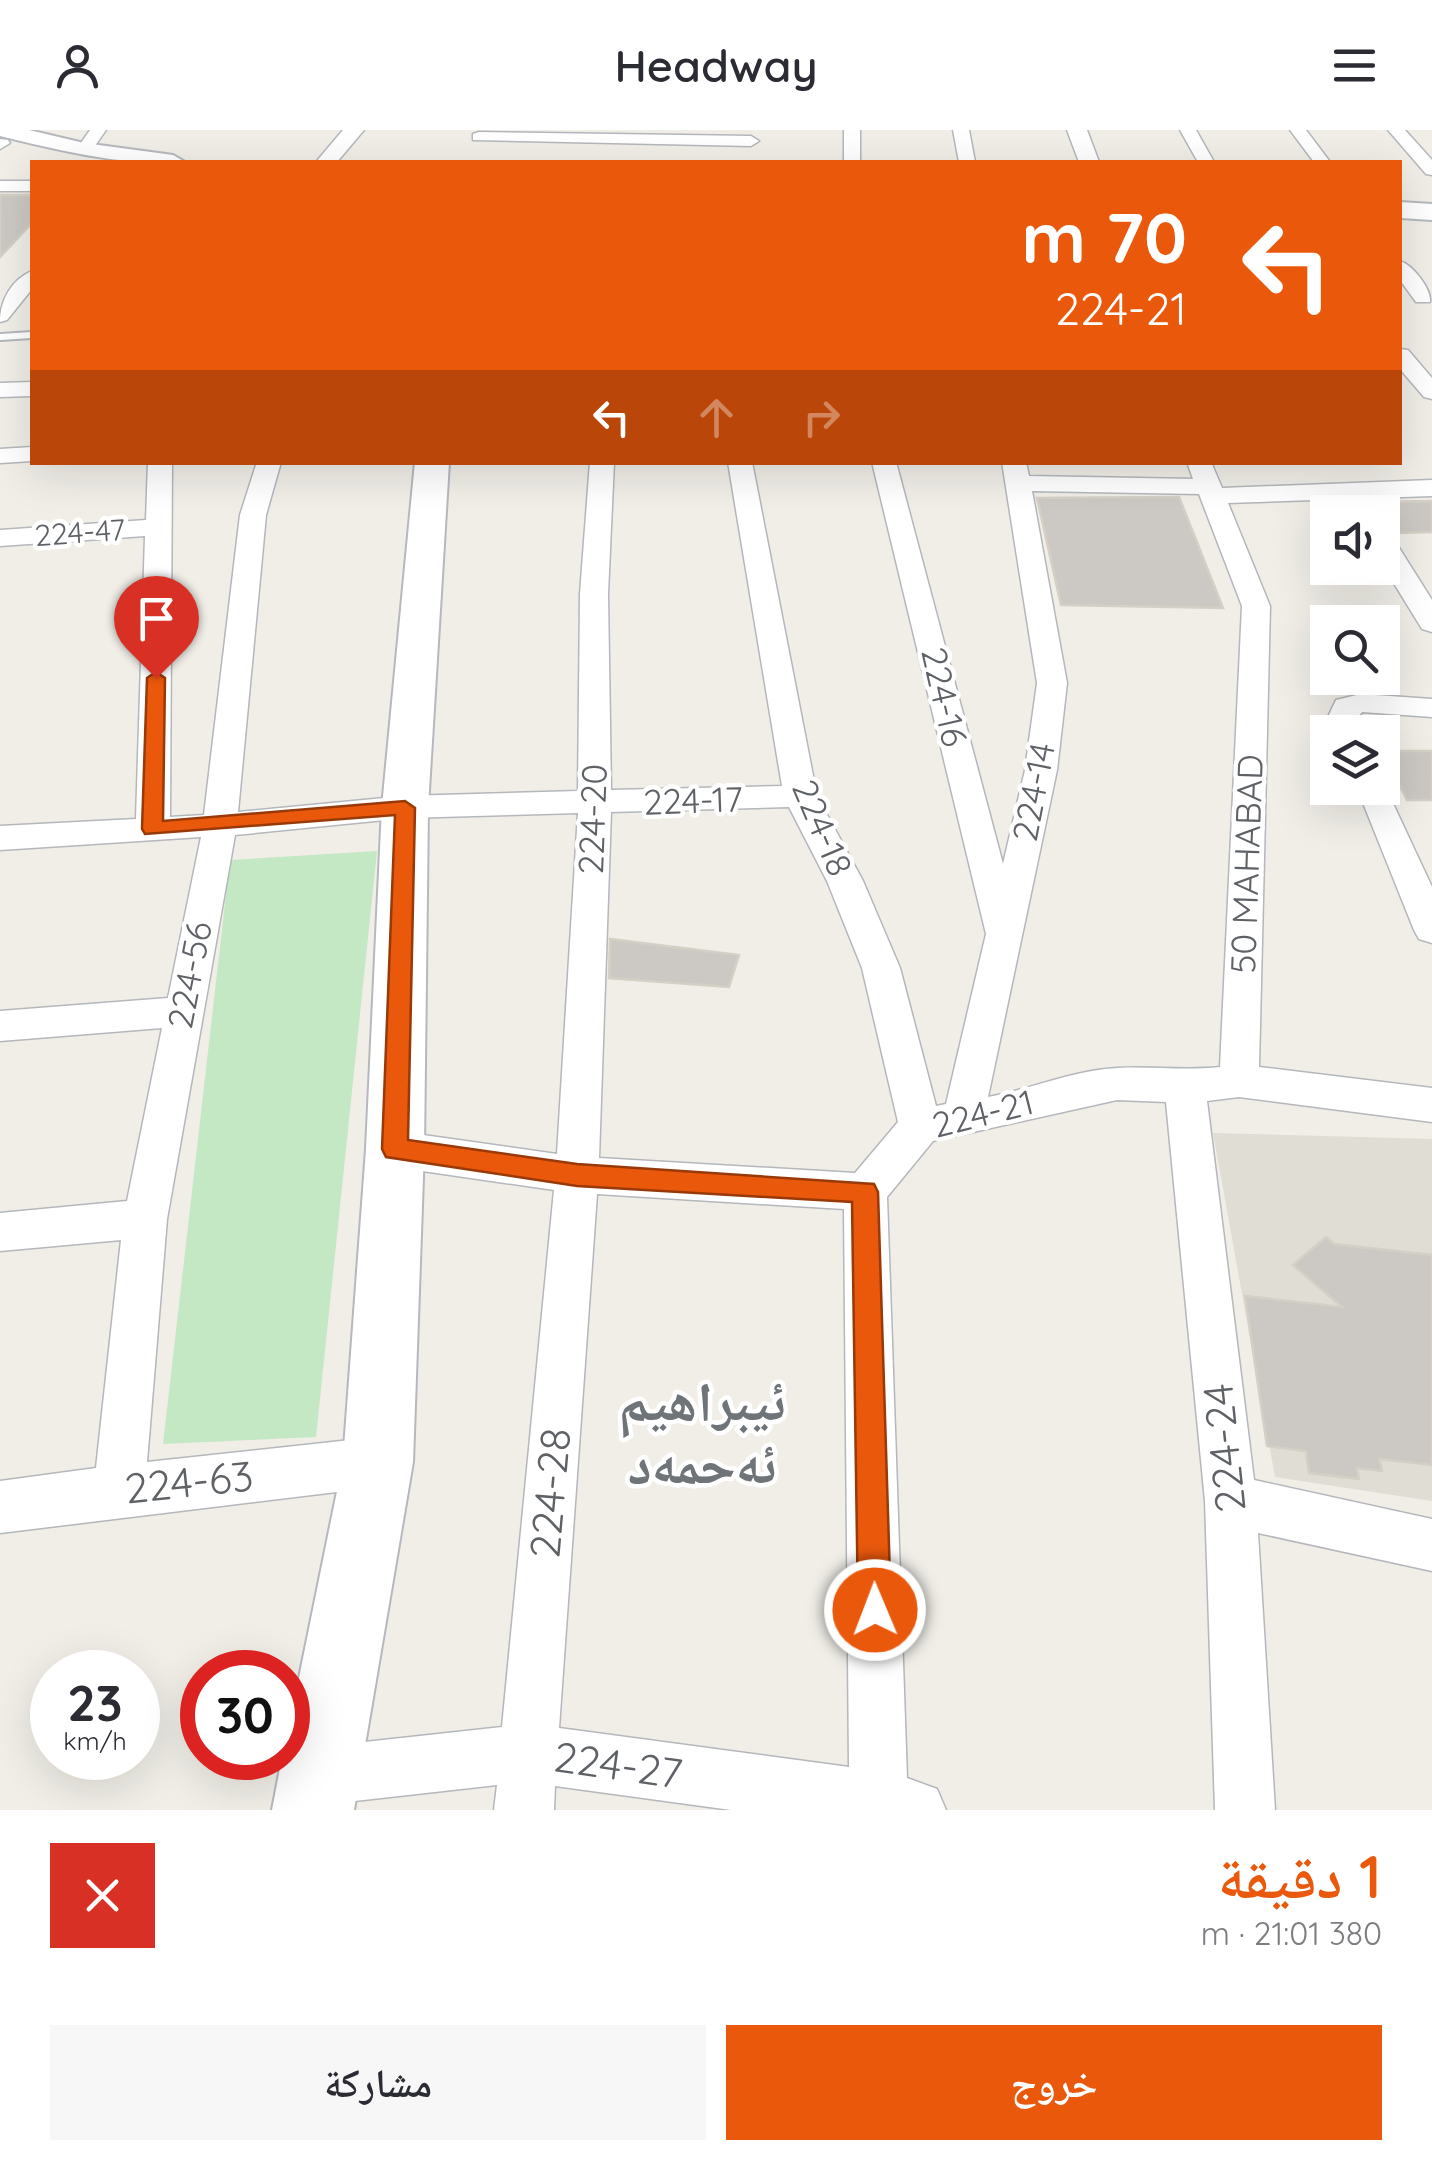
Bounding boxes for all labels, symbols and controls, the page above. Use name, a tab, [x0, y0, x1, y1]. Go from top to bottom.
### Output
text: Headway	[614, 37, 818, 93]
icon: person	[50, 38, 105, 93]
icon: menu	[1327, 38, 1382, 93]
text: 70 m	[1021, 193, 1187, 281]
icon: left	[1222, 200, 1352, 330]
text: 224-21	[1055, 280, 1187, 336]
icon: left	[584, 390, 639, 445]
icon: ahead	[689, 390, 744, 445]
icon: right	[794, 390, 849, 445]
map controls	[1310, 495, 1400, 805]
button: sound	[1310, 495, 1400, 585]
street label: 224-47	[33, 510, 126, 554]
pin	[114, 576, 199, 679]
icon: arrive	[129, 591, 184, 646]
button: search	[1310, 605, 1400, 695]
street label: 224-16	[912, 643, 978, 751]
button: layers	[1310, 715, 1400, 805]
street label: 224-14	[1002, 739, 1064, 845]
street label: 50 MAHABAD	[1220, 754, 1272, 974]
street label: 224-20	[568, 763, 616, 875]
street label: 224-18	[783, 773, 863, 882]
street label: 224-17	[642, 776, 743, 824]
street label: 224-56	[157, 917, 221, 1032]
street label: 224-21	[928, 1079, 1038, 1147]
district label: ئیبراهیم ئەحمەد	[618, 1366, 786, 1498]
street label: 224-24	[1190, 1381, 1257, 1515]
street label: 224-28	[517, 1426, 582, 1560]
street label: 224-63	[122, 1448, 256, 1515]
position arrow	[823, 1558, 927, 1662]
speed limit sign: 30	[180, 1650, 310, 1780]
text: 23	[67, 1671, 123, 1734]
text: km/h	[63, 1725, 127, 1756]
street label: 224-27	[551, 1729, 685, 1800]
text: 1 دقيقة	[1218, 1838, 1382, 1913]
button: close	[50, 1843, 155, 1948]
text: 380 m · 21:01	[1201, 1913, 1382, 1953]
button: مشاركة	[50, 2025, 706, 2140]
button: خروج	[726, 2025, 1382, 2140]

